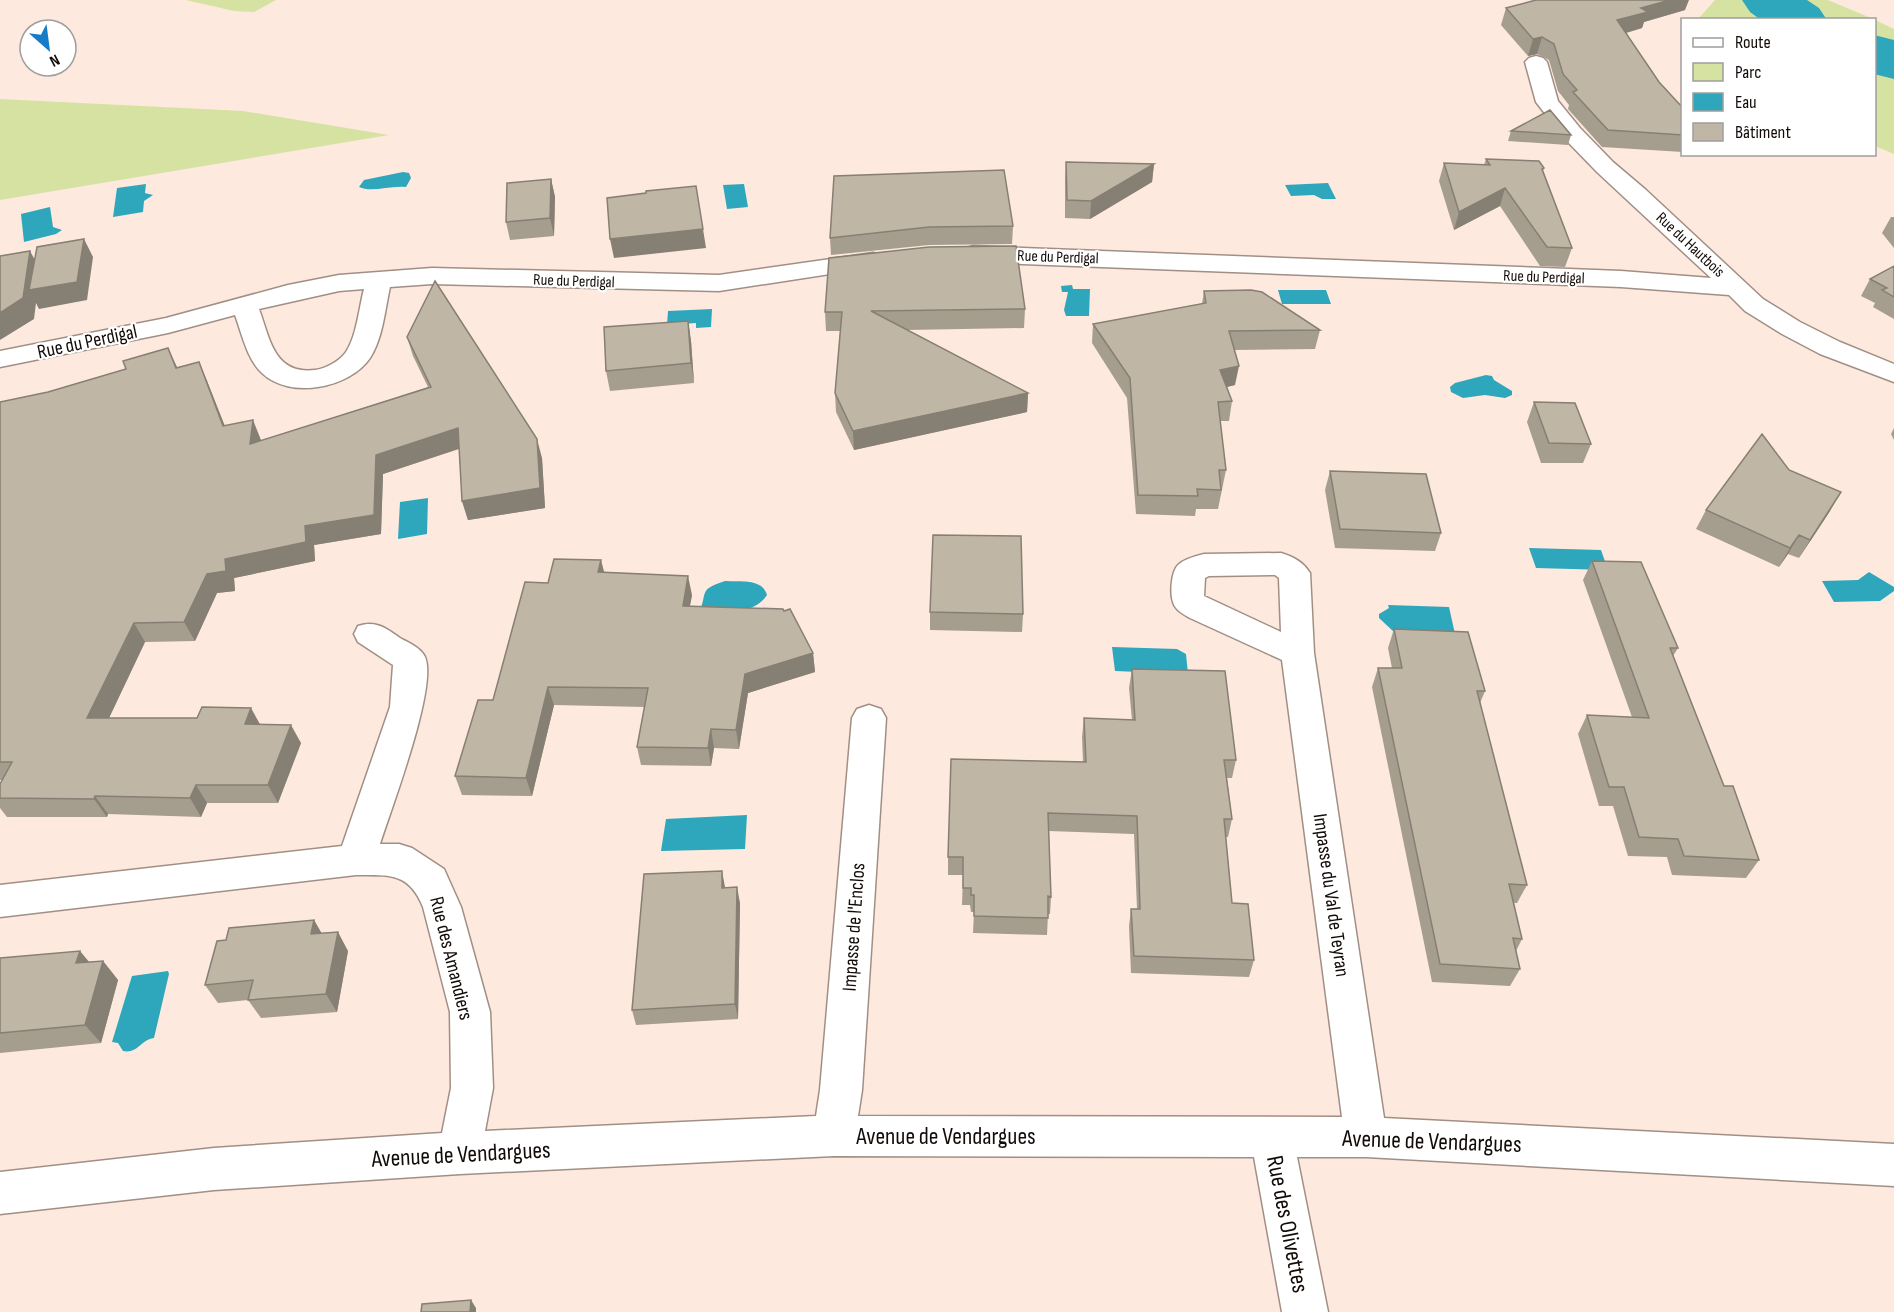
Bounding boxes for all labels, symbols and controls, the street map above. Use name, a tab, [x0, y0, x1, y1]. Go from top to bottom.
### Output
north arrow	[18, 18, 78, 78]
legend	[1681, 18, 1876, 156]
text: Route	[1735, 32, 1771, 53]
text: N	[46, 50, 63, 70]
text: Parc	[1735, 62, 1761, 83]
text: Eau	[1735, 92, 1757, 113]
text: Bâtiment	[1735, 122, 1791, 143]
street label: Rue du Hautbois	[1652, 209, 1728, 282]
street label: Rue du Perdigal	[1017, 247, 1099, 268]
street label: Rue du Perdigal	[1503, 267, 1585, 288]
street label: Rue du Perdigal	[533, 271, 615, 292]
street label: Rue du Perdigal	[35, 320, 139, 364]
street label: Impasse du Val de Teyran	[1308, 812, 1354, 978]
street label: Impasse de l'Enclos	[838, 862, 870, 992]
street label: Rue des Amandiers	[424, 894, 478, 1022]
street label: Avenue de Vendargues	[855, 1122, 1036, 1151]
street label: Avenue de Vendargues	[1341, 1124, 1522, 1159]
street label: Avenue de Vendargues	[370, 1135, 551, 1174]
street label: Rue des Olivettes	[1260, 1153, 1315, 1295]

